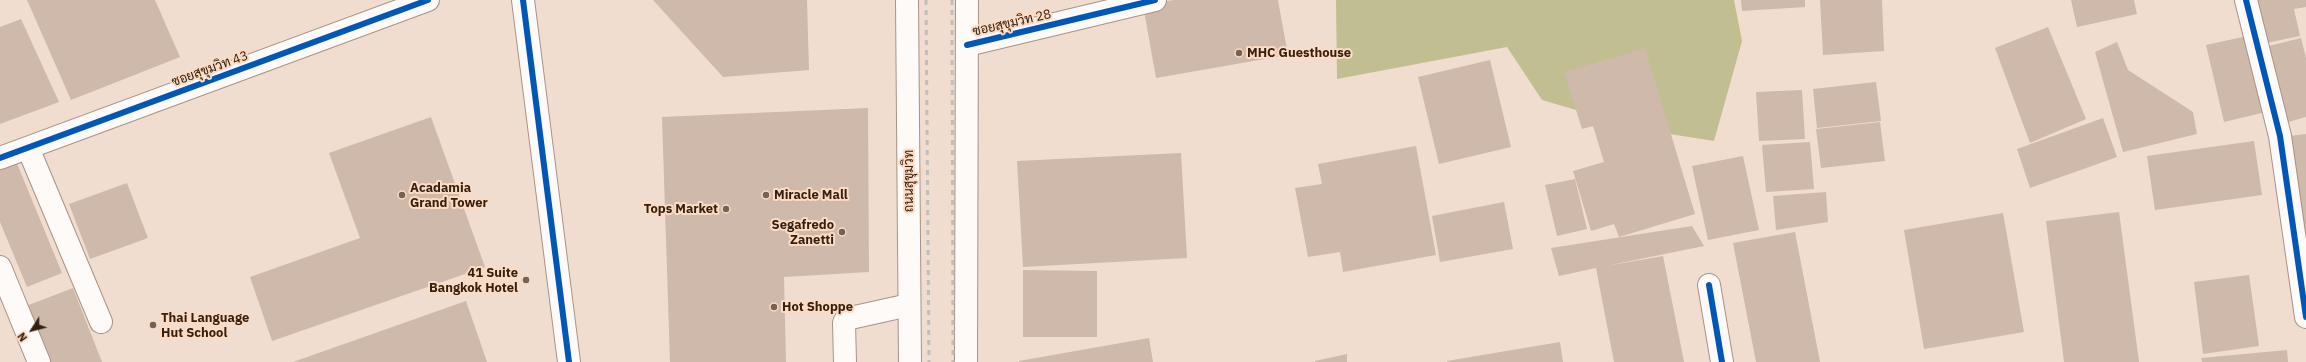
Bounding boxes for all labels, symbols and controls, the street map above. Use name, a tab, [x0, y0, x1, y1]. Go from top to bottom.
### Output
street label: ซอยสุขุมวิท 28	[971, 6, 1053, 40]
place label: MHC Guesthouse	[1247, 45, 1351, 61]
street label: ซอยสุขุมวิท 43	[170, 48, 250, 90]
marker: MHC Guesthouse	[1234, 48, 1244, 58]
street label: ถนนสุขุมวิท	[901, 150, 917, 212]
place label: Acadamia Grand Tower	[410, 180, 488, 211]
place label: Miracle Mall	[774, 187, 848, 203]
marker: Acadamia Grand Tower	[397, 190, 407, 200]
marker: Miracle Mall	[761, 190, 771, 200]
place label: Tops Market	[644, 201, 718, 217]
marker: Tops Market	[721, 204, 731, 214]
place label: Segafredo Zanetti	[772, 217, 834, 248]
marker: Segafredo Zanetti	[837, 227, 847, 237]
place label: 41 Suite Bangkok Hotel	[429, 265, 518, 296]
marker: 41 Suite Bangkok Hotel	[521, 275, 531, 285]
place label: Hot Shoppe	[782, 299, 853, 315]
marker: Hot Shoppe	[769, 302, 779, 312]
north arrow	[12, 310, 52, 350]
place label: Thai Language Hut School	[161, 310, 249, 341]
marker: Thai Language Hut School	[148, 320, 158, 330]
text: N	[14, 330, 30, 344]

